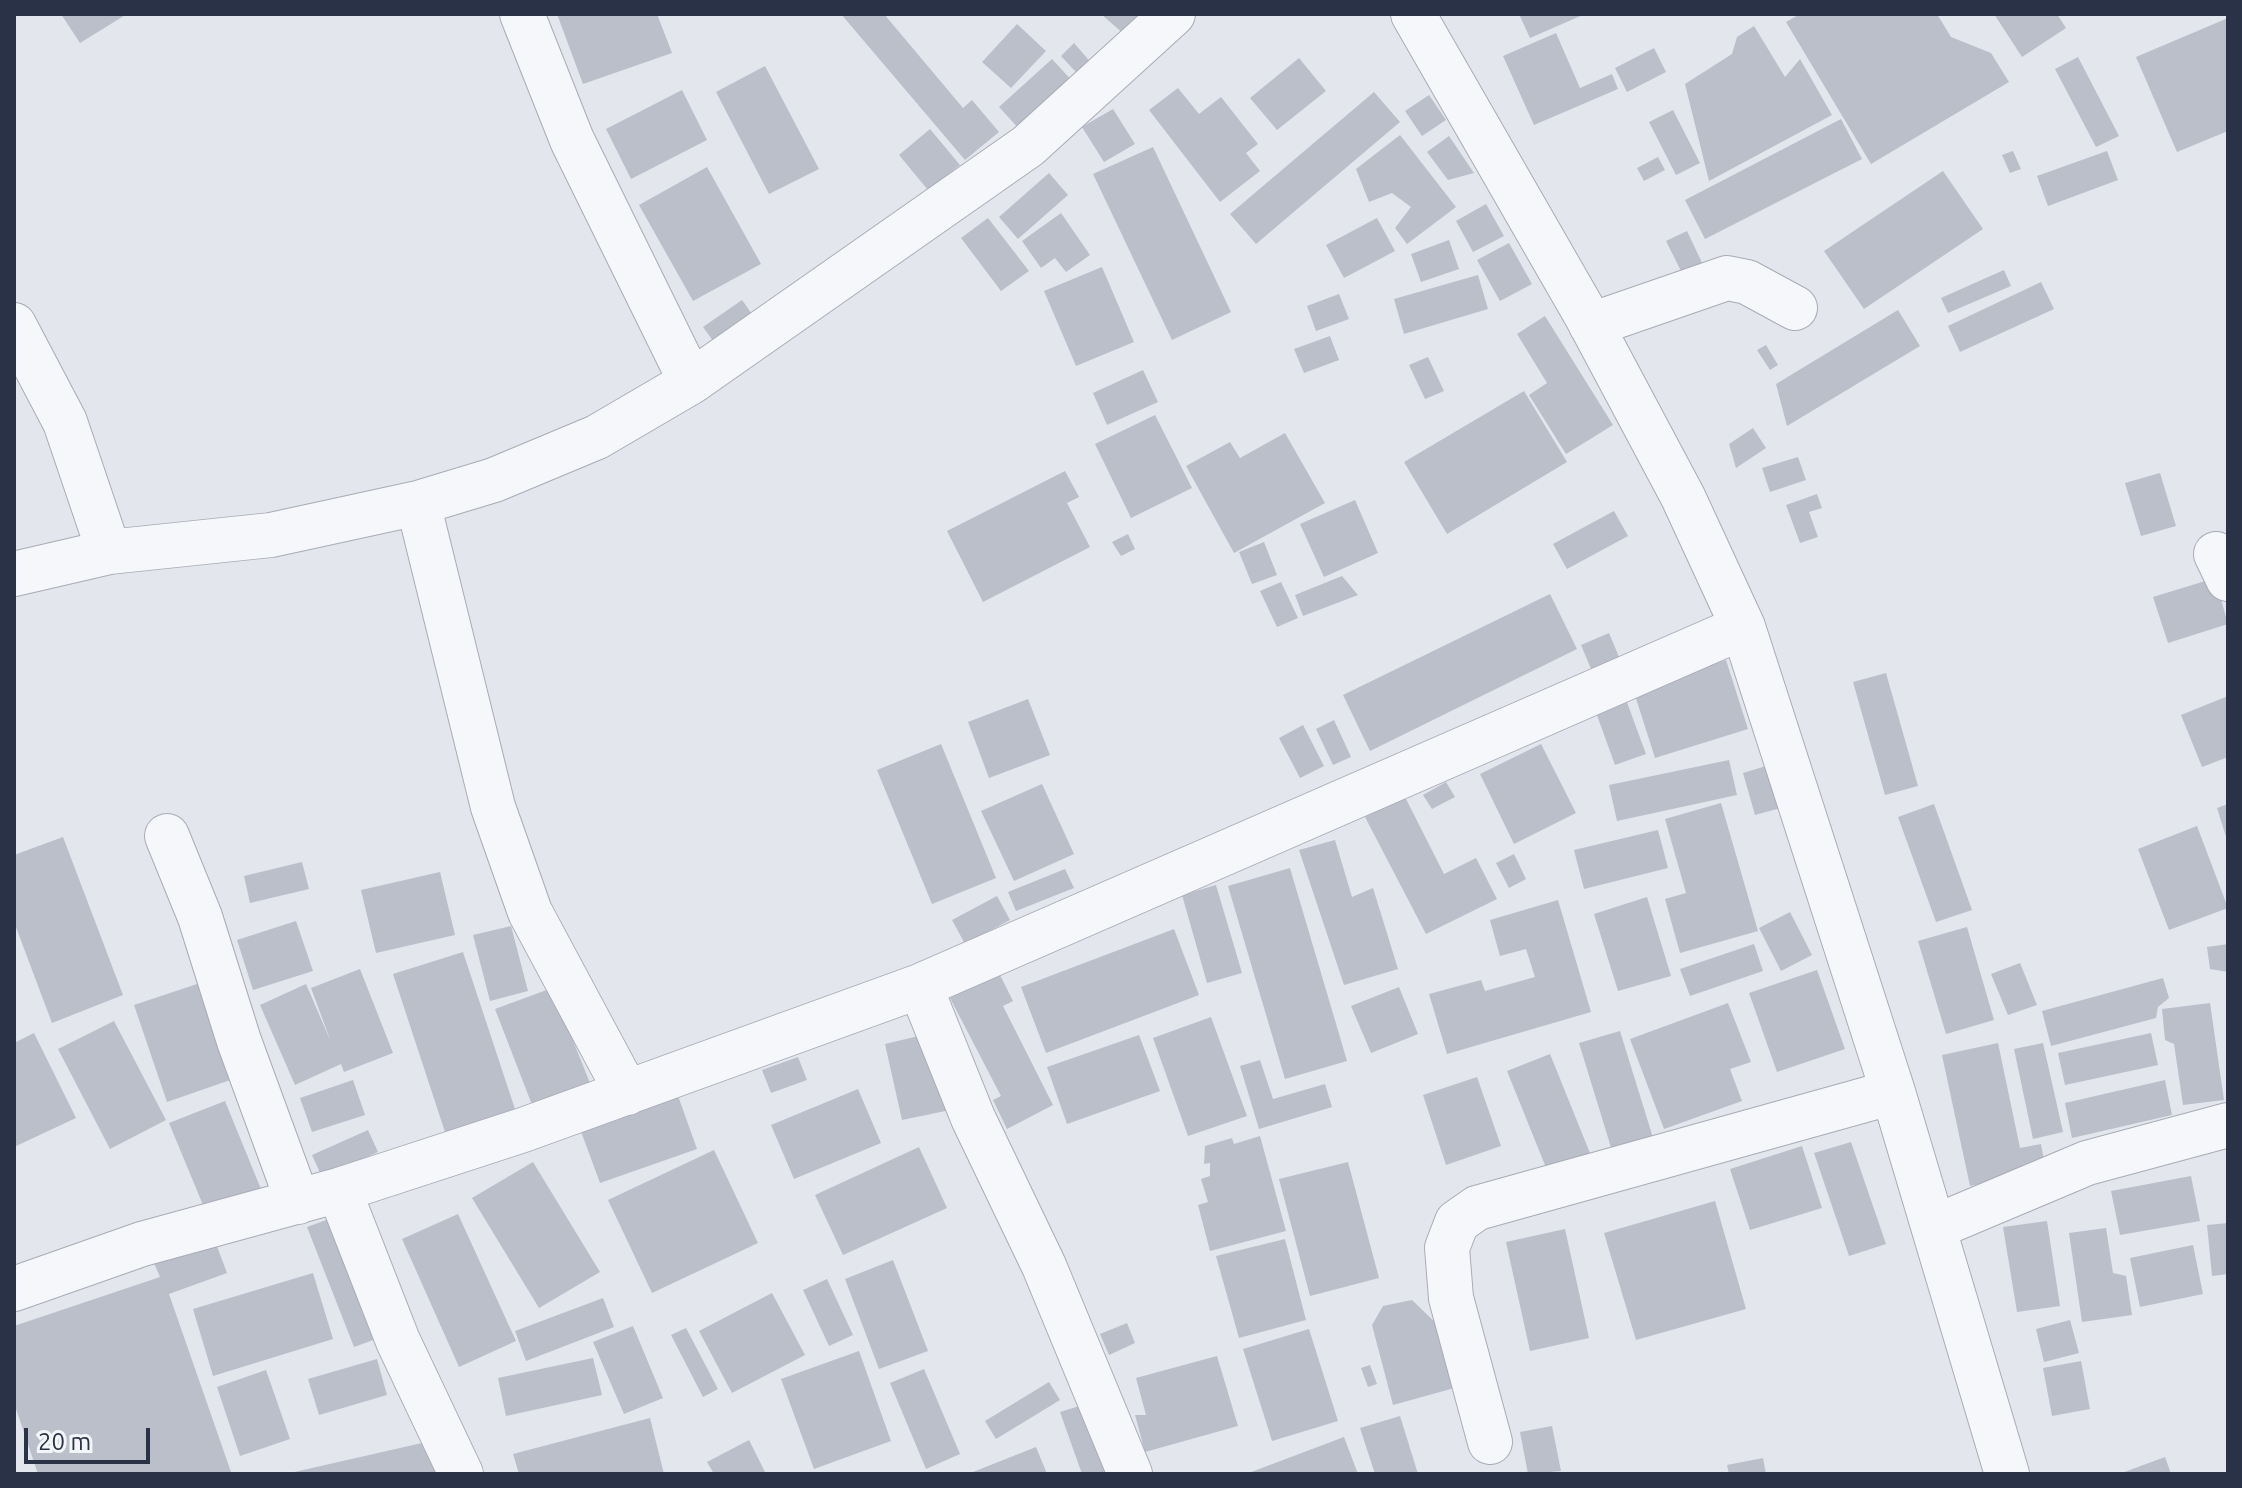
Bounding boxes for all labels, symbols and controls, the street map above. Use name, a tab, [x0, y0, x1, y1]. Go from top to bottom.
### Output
scale bar	[28, 1412, 154, 1462]
text: 20 m	[38, 1428, 91, 1455]

